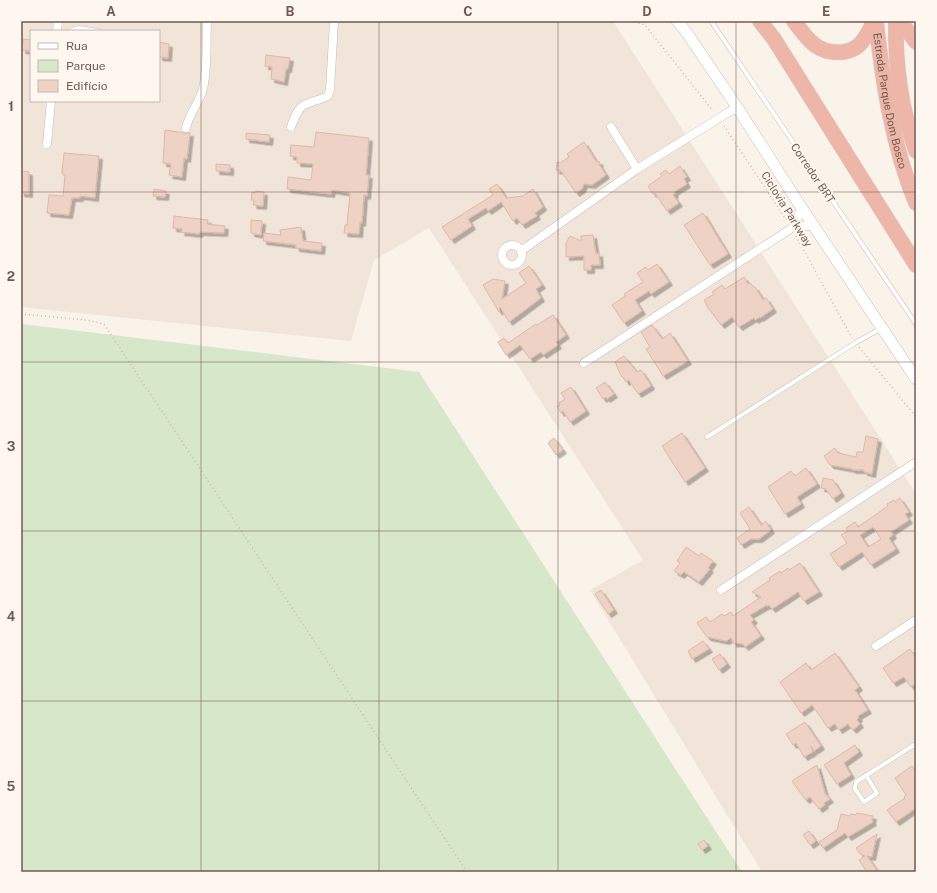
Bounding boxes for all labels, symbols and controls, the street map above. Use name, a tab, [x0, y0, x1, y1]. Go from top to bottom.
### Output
text: A	[106, 4, 116, 19]
text: B	[286, 4, 295, 19]
text: C	[463, 4, 473, 19]
text: D	[642, 4, 652, 19]
text: E	[822, 4, 830, 19]
legend	[30, 30, 160, 102]
street label: Estrada Parque Dom Bosco	[871, 32, 909, 170]
text: Rua	[66, 39, 88, 53]
text: Parque	[66, 59, 106, 73]
text: Edifício	[66, 79, 108, 93]
text: 1	[8, 99, 14, 114]
street label: Corredor BRT	[789, 141, 838, 206]
street label: Ciclovia Parkway	[759, 169, 815, 249]
text: 2	[7, 269, 15, 284]
text: 3	[7, 439, 16, 454]
text: 4	[7, 609, 16, 624]
text: 5	[7, 779, 16, 794]

